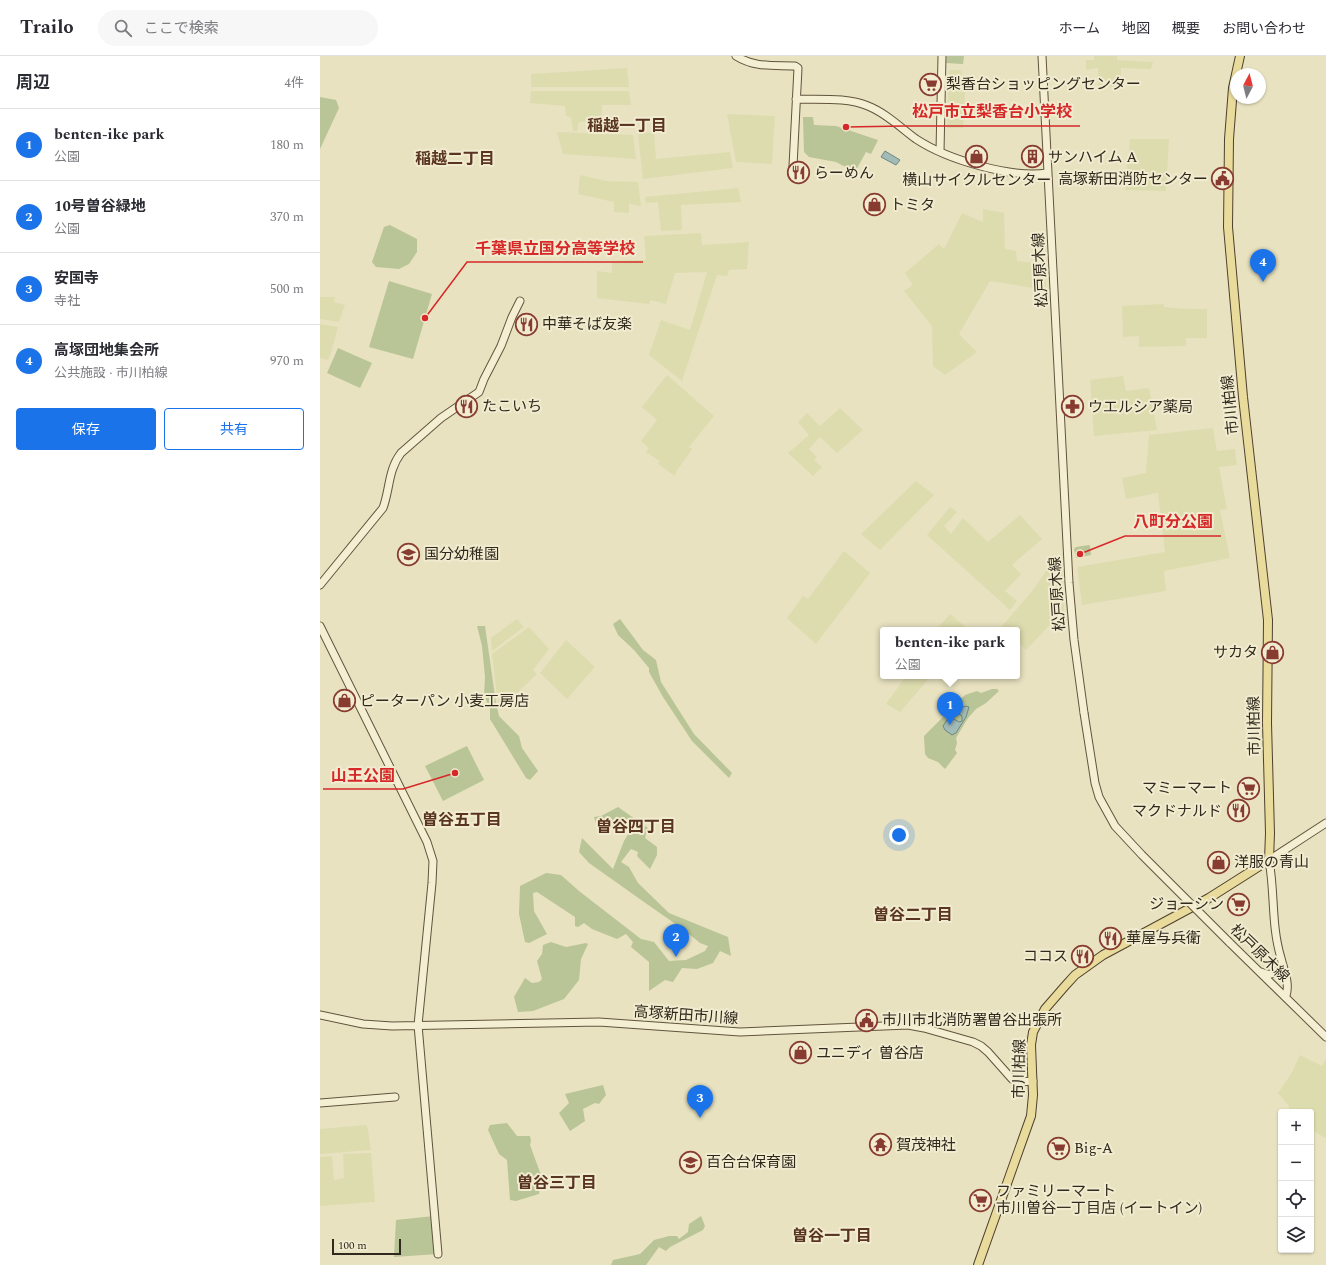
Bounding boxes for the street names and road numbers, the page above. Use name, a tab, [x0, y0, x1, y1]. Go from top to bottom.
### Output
street label: 松戸原木線	[1027, 232, 1054, 308]
street label: 市川柏線	[1216, 374, 1245, 436]
street label: 松戸原木線	[1043, 556, 1072, 632]
street label: 市川柏線	[1242, 696, 1267, 756]
street label: 松戸原木線	[1225, 919, 1295, 988]
street label: 高塚新田市川線	[633, 1000, 739, 1031]
street label: 市川柏線	[1007, 1039, 1032, 1099]

